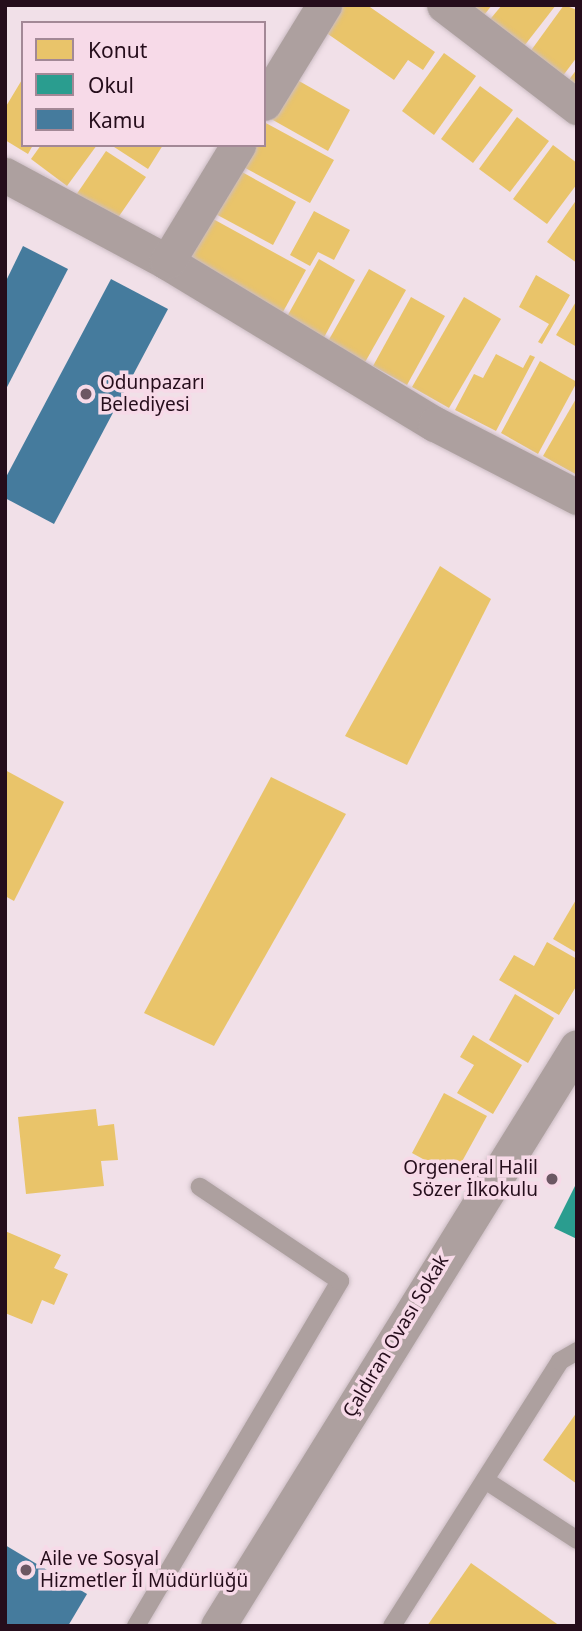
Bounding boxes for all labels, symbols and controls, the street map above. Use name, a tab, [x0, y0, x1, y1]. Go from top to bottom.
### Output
legend	[21, 21, 266, 147]
text: Konut	[88, 36, 147, 64]
text: Okul	[88, 71, 134, 99]
text: Kamu	[88, 106, 145, 134]
place label: Odunpazarı Belediyesi	[100, 372, 205, 416]
marker: Odunpazarı Belediyesi	[78, 386, 94, 402]
place label: Orgeneral Halil Sözer İlkokulu	[403, 1157, 538, 1201]
marker: Orgeneral Halil Sözer İlkokulu	[544, 1171, 560, 1187]
street label: Çaldıran Ovası Sokak	[338, 1250, 454, 1422]
place label: Aile ve Sosyal Hizmetler İl Müdürlüğü	[40, 1548, 248, 1592]
marker: Aile ve Sosyal Hizmetler İl Müdürlüğü	[18, 1562, 34, 1578]

